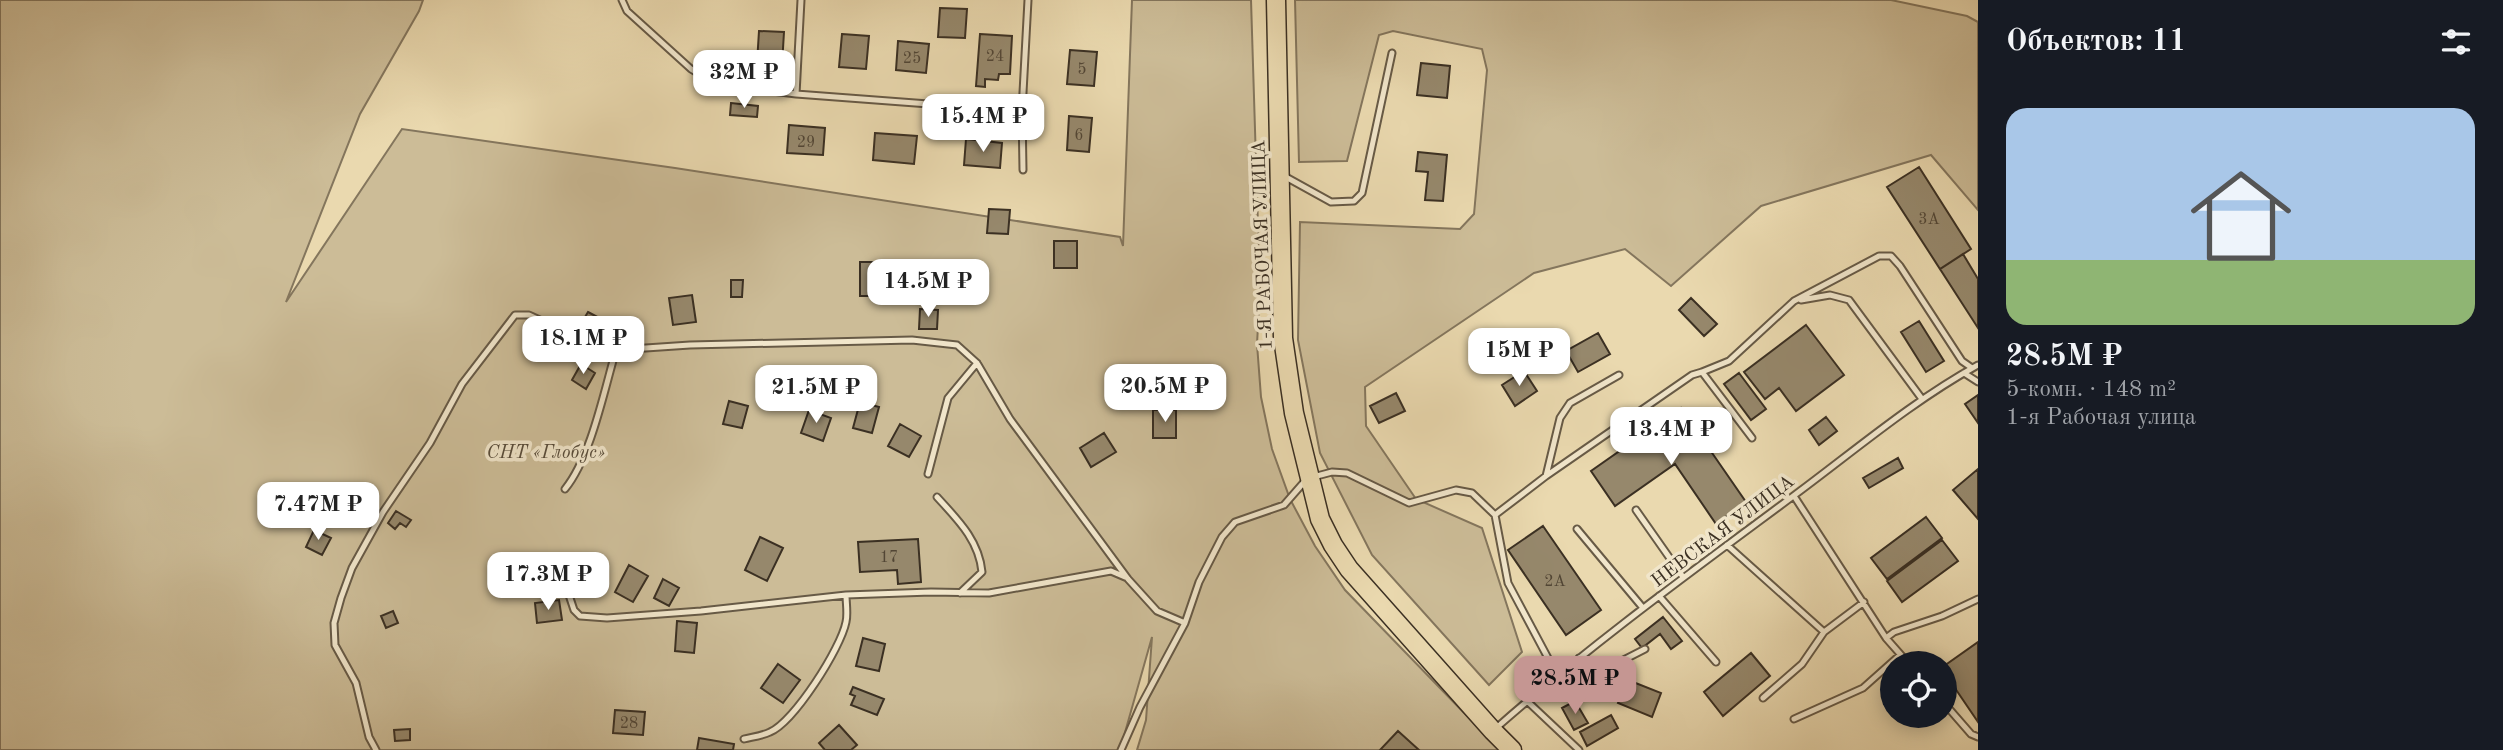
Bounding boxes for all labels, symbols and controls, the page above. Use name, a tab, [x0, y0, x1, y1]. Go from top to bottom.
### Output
icon: filters	[2437, 23, 2475, 61]
text: Объектов: 11	[2006, 27, 2186, 57]
house number: 24	[986, 49, 1004, 65]
pin: 32M ₽	[695, 50, 793, 110]
house number: 25	[903, 51, 921, 67]
text: 32M ₽	[709, 61, 779, 84]
house number: 5	[1077, 62, 1087, 78]
pin: 15.4M ₽	[918, 94, 1048, 154]
text: 15.4M ₽	[938, 105, 1028, 128]
house number: 6	[1074, 128, 1084, 144]
house number: 29	[797, 135, 815, 151]
street label: 1-Я РАБОЧАЯ УЛИЦА	[1250, 139, 1277, 350]
icon: home	[2178, 153, 2304, 279]
house number: 3А	[1918, 212, 1940, 228]
pin: 14.5M ₽	[863, 260, 993, 319]
text: 14.5M ₽	[883, 270, 973, 293]
pin: 18.1M ₽	[518, 316, 648, 376]
text: 18.1M ₽	[538, 327, 628, 350]
pin: 15M ₽	[1470, 328, 1568, 388]
text: 15M ₽	[1484, 339, 1554, 362]
text: 28.5M ₽	[2006, 342, 2123, 372]
pin: 20.5M ₽	[1100, 364, 1230, 424]
pin: 21.5M ₽	[751, 366, 881, 425]
text: 20.5M ₽	[1120, 375, 1210, 398]
text: 21.5M ₽	[771, 376, 861, 399]
text: 5-комн. · 148 m²	[2006, 378, 2176, 401]
text: 1-я Рабочая улица	[2006, 406, 2196, 429]
pin: 13.4M ₽	[1606, 407, 1736, 467]
text: 13.4M ₽	[1626, 418, 1716, 441]
park label: СНТ «Глобус»	[487, 443, 605, 463]
street label: НЕВСКАЯ УЛИЦА	[1649, 472, 1799, 592]
pin: 7.47M ₽	[253, 482, 383, 542]
text: 7.47M ₽	[273, 493, 363, 516]
house number: 17	[880, 550, 898, 566]
pin: 17.3M ₽	[483, 552, 613, 612]
text: 17.3M ₽	[503, 563, 593, 586]
house number: 2А	[1544, 574, 1566, 590]
map controls	[1880, 651, 1957, 728]
button: locate	[1880, 651, 1957, 728]
pin: 28.5M ₽	[1510, 656, 1640, 716]
text: 28.5M ₽	[1530, 667, 1620, 690]
house number: 28	[620, 716, 638, 732]

